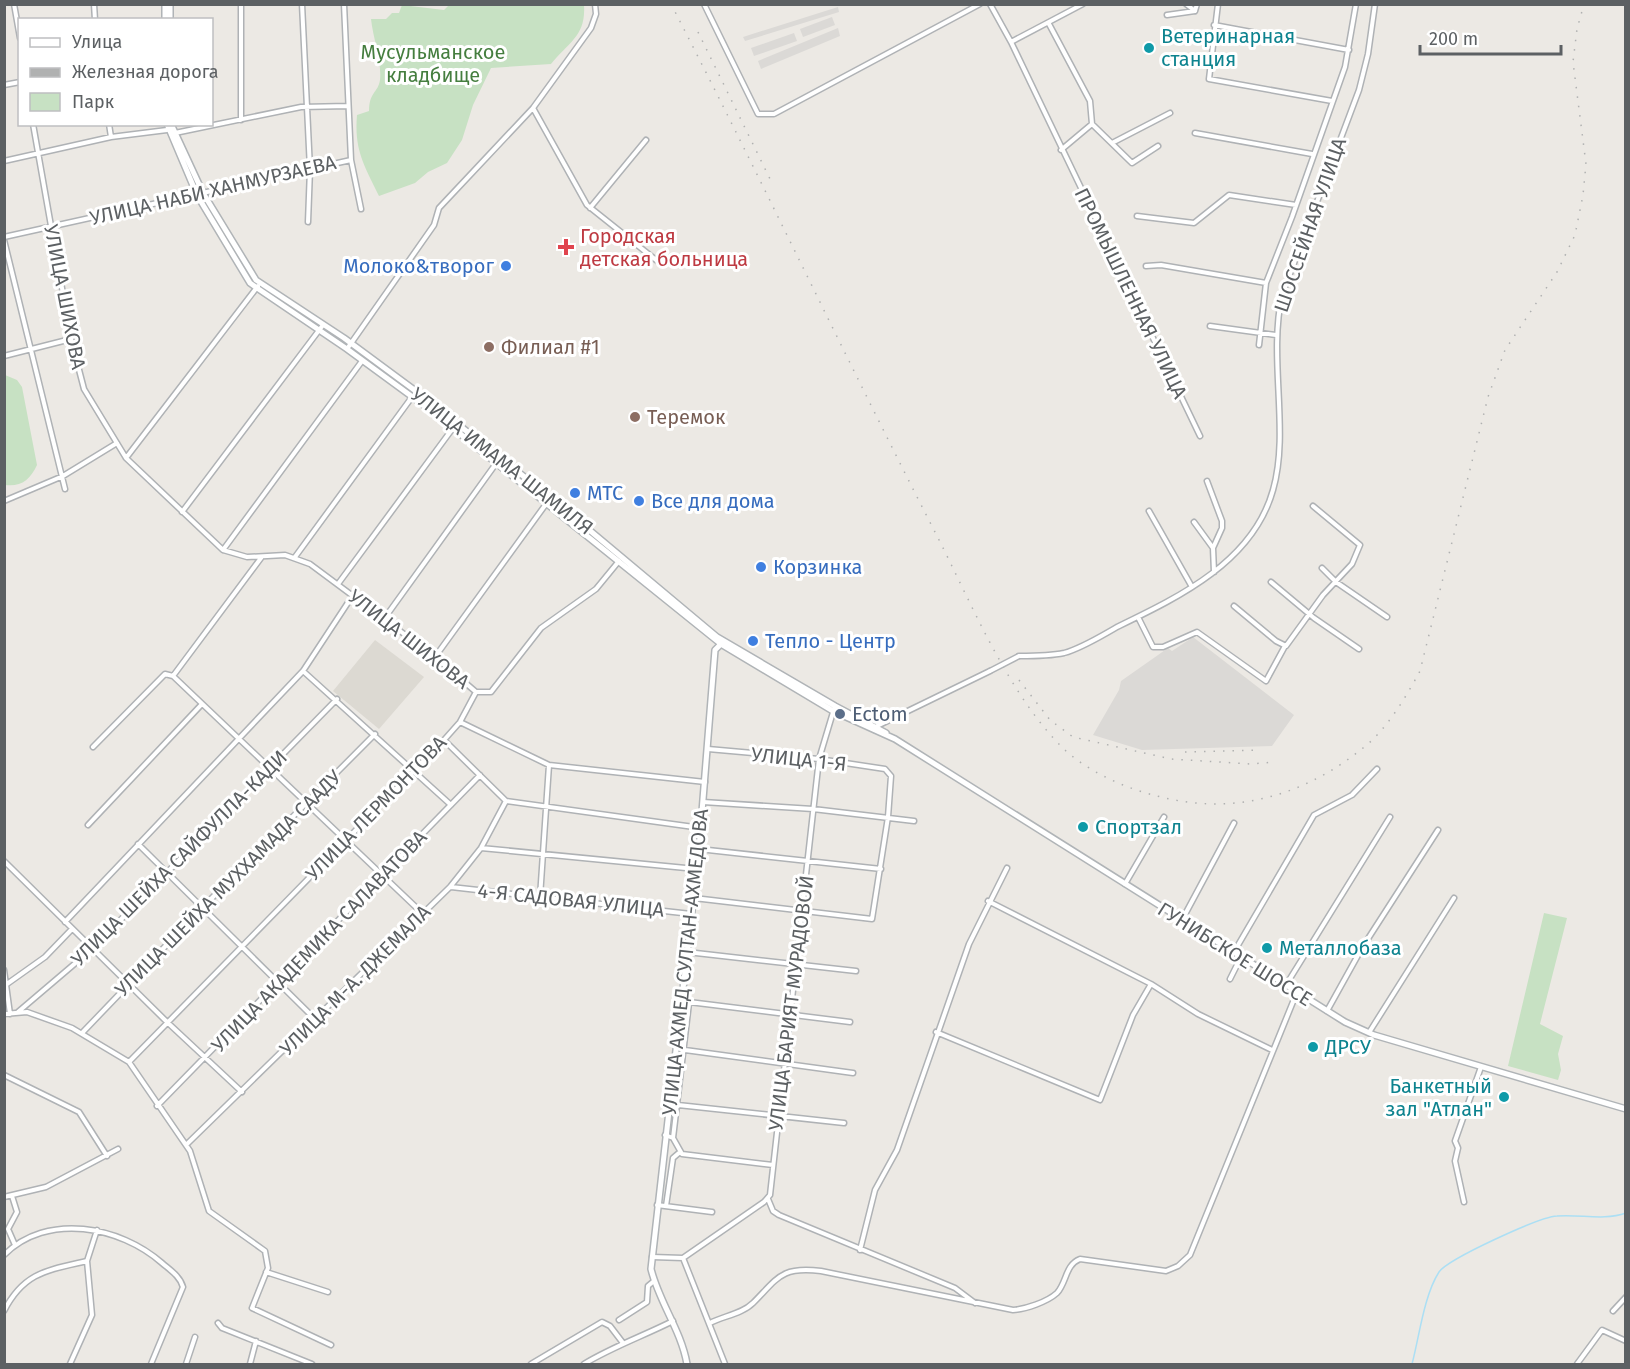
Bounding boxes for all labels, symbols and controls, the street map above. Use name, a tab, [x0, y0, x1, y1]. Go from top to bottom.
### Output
legend	[18, 18, 213, 126]
scale bar	[1420, 18, 1561, 56]
place label: Ветеринарная станция	[1161, 24, 1295, 71]
text: 200 m	[1429, 28, 1478, 50]
text: Улица	[72, 31, 122, 53]
park label: Мусульманское кладбище	[361, 40, 505, 87]
marker: Ветеринарная станция	[1142, 41, 1156, 55]
text: Железная дорога	[72, 61, 219, 83]
text: Парк	[72, 91, 115, 113]
street label: ШОССЕЙНАЯ УЛИЦА	[1269, 134, 1351, 315]
street label: УЛИЦА НАБИ ХАНМУРЗАЕВА	[88, 150, 339, 230]
street label: ПРОМЫШЛЕННАЯ УЛИЦА	[1070, 184, 1193, 403]
street label: УЛИЦА ШИХОВА	[39, 222, 91, 372]
place label: Городская детская больница	[580, 224, 748, 271]
marker: Городская детская больница	[557, 238, 575, 256]
place label: Молоко&творог	[343, 254, 494, 278]
marker: Молоко&творог	[499, 259, 513, 273]
place label: Филиал #1	[501, 335, 600, 359]
marker: Филиал #1	[482, 340, 496, 354]
street label: УЛИЦА ИМАМА ШАМИЛЯ	[406, 382, 598, 540]
place label: Теремок	[647, 405, 726, 429]
marker: Теремок	[628, 410, 642, 424]
place label: МТС	[587, 481, 623, 505]
marker: МТС	[568, 486, 582, 500]
place label: Все для дома	[651, 489, 775, 513]
marker: Все для дома	[632, 494, 646, 508]
place label: Корзинка	[773, 555, 862, 579]
marker: Корзинка	[754, 560, 768, 574]
street label: УЛИЦА ШИХОВА	[344, 584, 475, 694]
place label: Тепло - Центр	[765, 629, 896, 653]
marker: Тепло - Центр	[746, 634, 760, 648]
place label: Ectom	[852, 702, 908, 726]
marker: Ectom	[833, 707, 847, 721]
street label: УЛИЦА ЛЕРМОНТОВА	[301, 730, 452, 885]
street label: УЛИЦА 1-Я	[750, 742, 848, 776]
street label: УЛИЦА ШЕЙХА САЙФУЛЛА-КАДИ	[66, 745, 292, 971]
street label: УЛИЦА ШЕЙХА МУХХАМАДА СААДУ	[110, 765, 346, 1001]
street label: УЛИЦА АХМЕД СУЛТАН-АХМЕДОВА	[657, 807, 713, 1117]
place label: Спортзал	[1095, 815, 1182, 839]
marker: Спортзал	[1076, 820, 1090, 834]
street label: УЛИЦА АКАДЕМИКА САЛАВАТОВА	[206, 825, 432, 1057]
street label: УЛИЦА БАРИЯТ МУРАДОВОЙ	[763, 874, 819, 1132]
street label: 4-Я САДОВАЯ УЛИЦА	[477, 878, 666, 922]
street label: ГУНИБСКОЕ ШОССЕ	[1153, 897, 1317, 1011]
street label: УЛИЦА М-А. ДЖЕМАЛА	[275, 899, 436, 1060]
place label: Металлобаза	[1279, 936, 1402, 960]
marker: Металлобаза	[1260, 941, 1274, 955]
place label: ДРСУ	[1324, 1035, 1371, 1059]
marker: ДРСУ	[1306, 1040, 1320, 1054]
place label: Банкетный зал "Атлан"	[1386, 1074, 1492, 1121]
marker: Банкетный зал "Атлан"	[1497, 1090, 1511, 1104]

